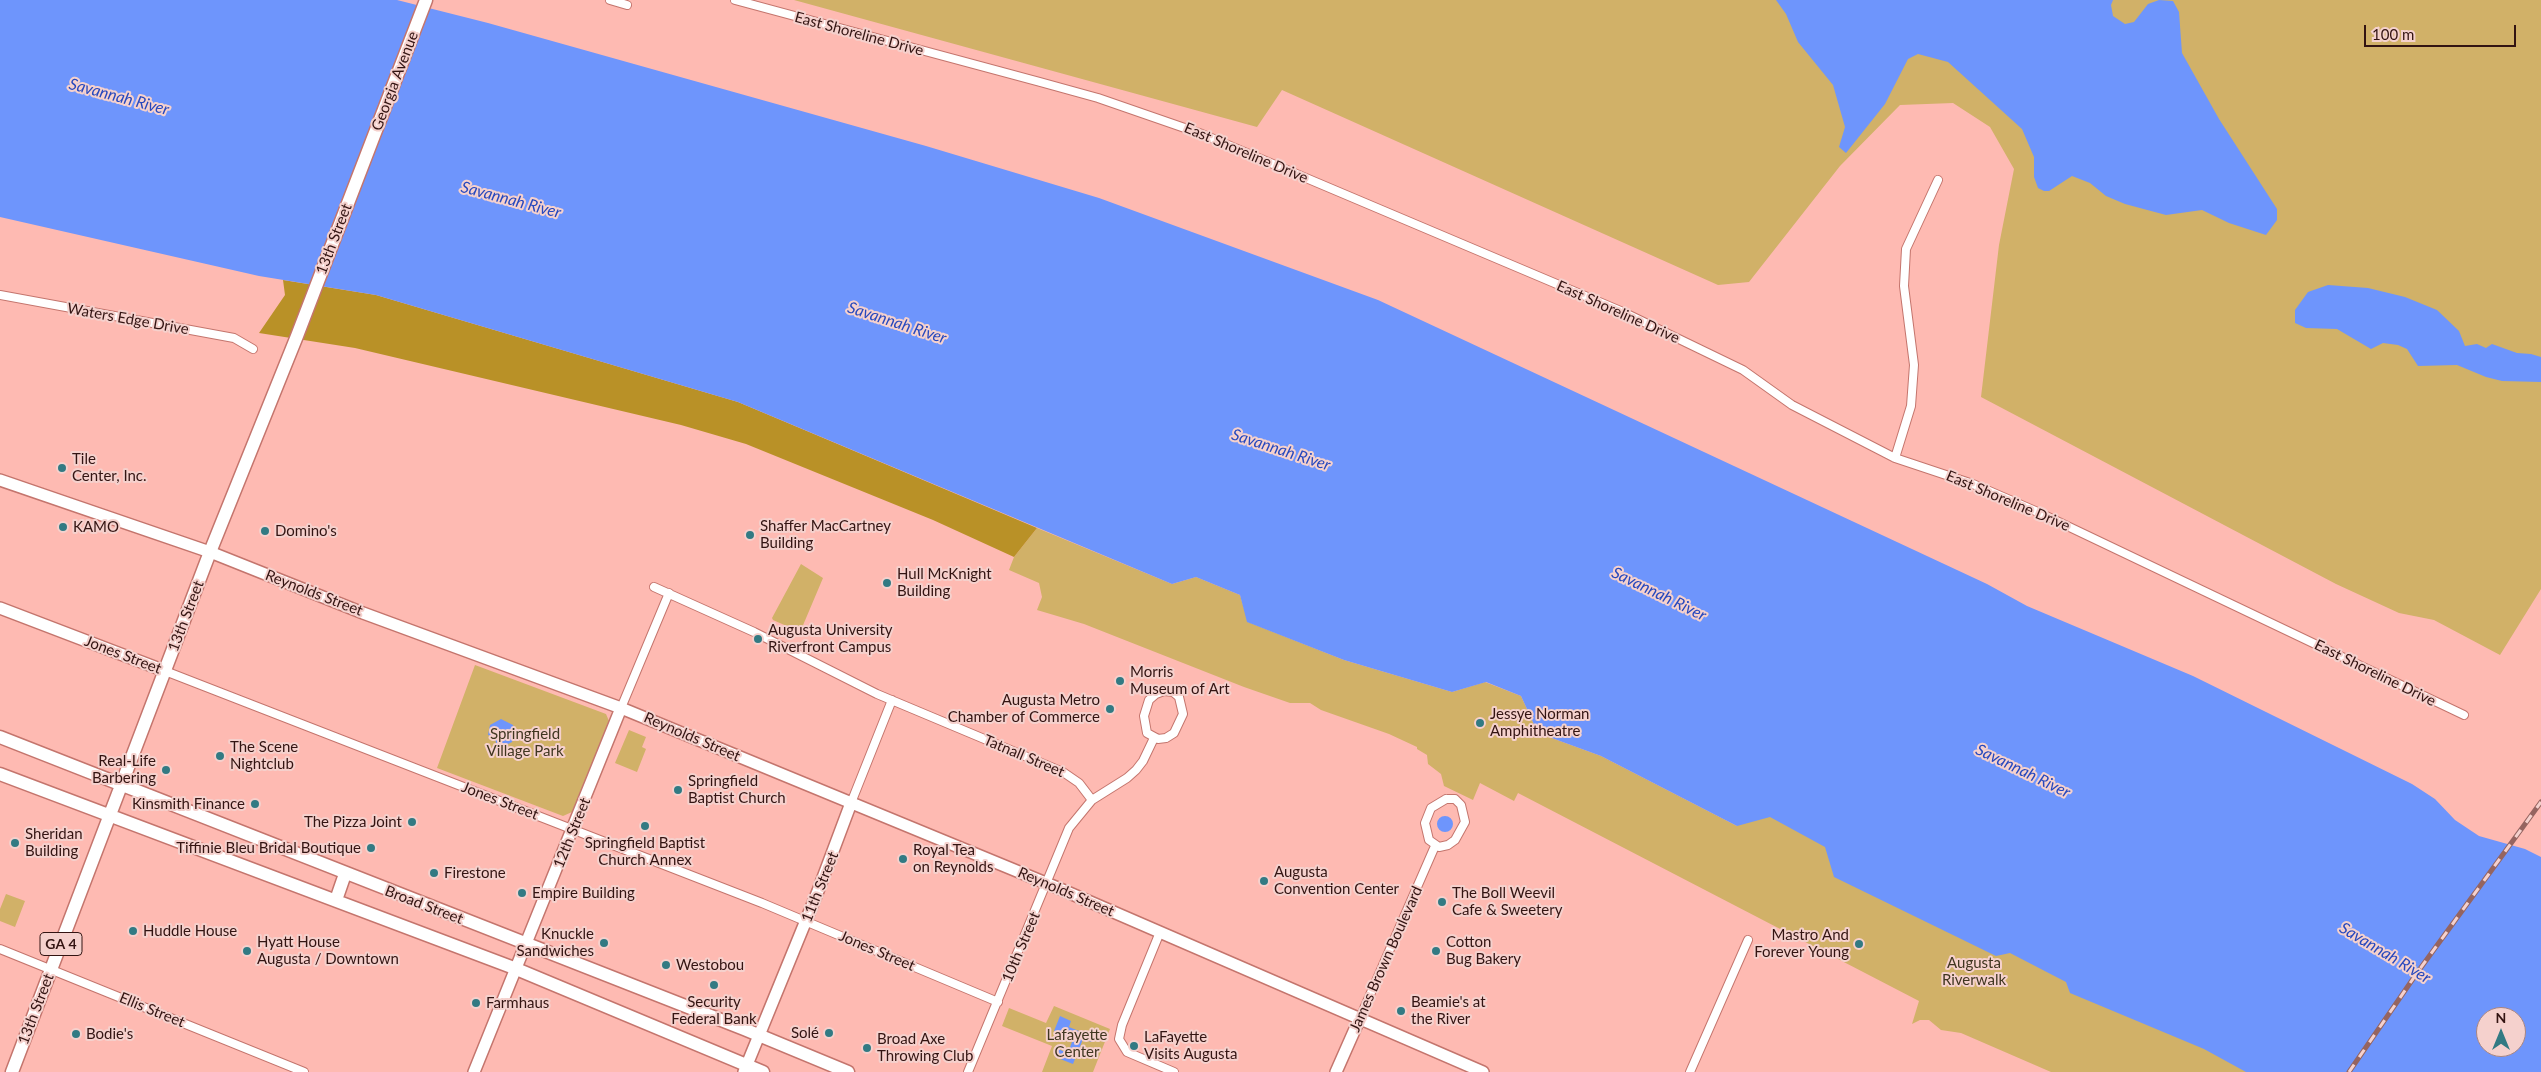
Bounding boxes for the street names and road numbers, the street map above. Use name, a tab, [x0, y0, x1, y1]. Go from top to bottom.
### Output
street label: East Shoreline Drive	[793, 8, 925, 60]
street label: Georgia Avenue	[368, 29, 422, 133]
street label: East Shoreline Drive	[1181, 119, 1311, 187]
street label: 13th Street	[312, 201, 356, 277]
street label: East Shoreline Drive	[1554, 277, 1682, 347]
street label: Waters Edge Drive	[66, 299, 190, 339]
street label: East Shoreline Drive	[1943, 467, 2073, 535]
street label: Reynolds Street	[263, 566, 365, 620]
street label: 13th Street	[164, 578, 208, 654]
street label: Jones Street	[82, 632, 164, 678]
street label: East Shoreline Drive	[2311, 636, 2439, 710]
street label: Reynolds Street	[641, 709, 743, 765]
street label: Tatnall Street	[981, 731, 1067, 781]
street label: Jones Street	[459, 778, 541, 824]
street label: 12th Street	[550, 795, 594, 871]
street label: 11th Street	[798, 849, 842, 925]
street label: Reynolds Street	[1015, 864, 1117, 920]
street label: Broad Street	[382, 882, 466, 928]
street label: James Brown Boulevard	[1346, 883, 1426, 1035]
street label: 10th Street	[998, 909, 1044, 985]
street label: Jones Street	[836, 927, 918, 975]
road number: GA 4	[40, 932, 82, 956]
street label: 13th Street	[14, 971, 58, 1047]
street label: Ellis Street	[117, 989, 187, 1031]

